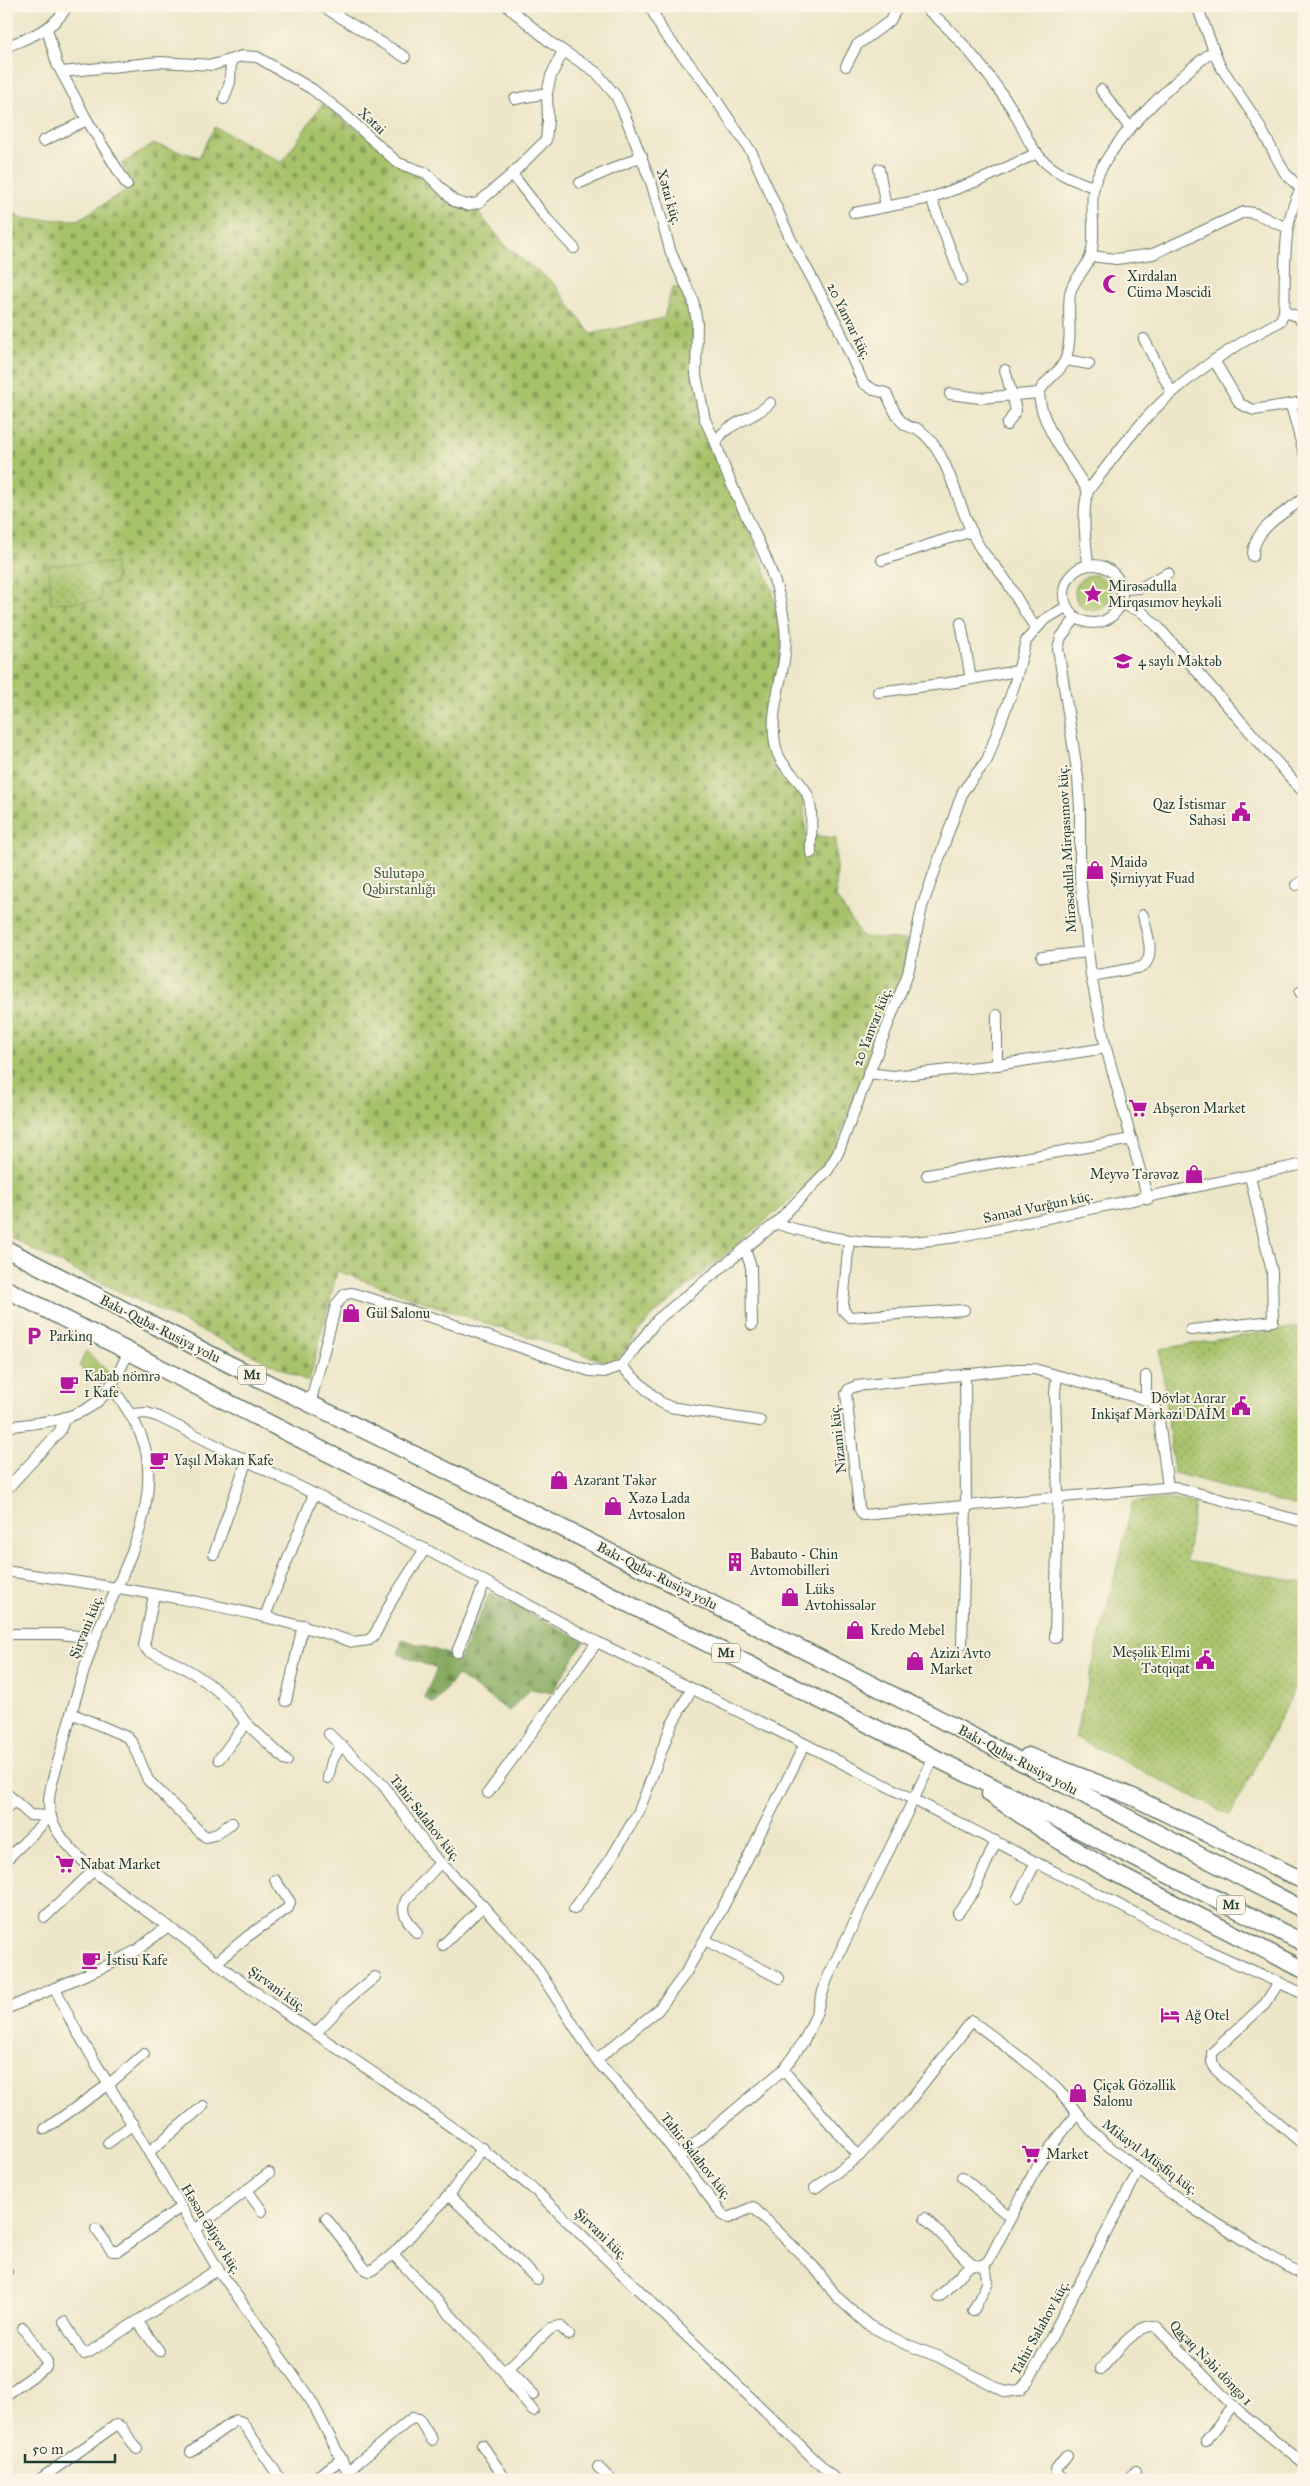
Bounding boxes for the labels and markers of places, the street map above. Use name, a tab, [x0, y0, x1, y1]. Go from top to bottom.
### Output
place label: Xırdalan Cümə Məscidi	[1127, 268, 1211, 301]
mosque icon: Xırdalan Cümə Məscidi	[1101, 273, 1123, 295]
place label: Mirəsədulla Mirqasımov heykəli	[1108, 578, 1222, 612]
place icon: Mirəsədulla Mirqasımov heykəli	[1082, 583, 1104, 605]
school or university icon: 4 saylı Məktəb	[1112, 650, 1134, 672]
place label: 4 saylı Məktəb	[1138, 653, 1222, 670]
place label: Qaz İstismar Sahəsi	[1153, 795, 1227, 829]
public building icon: Qaz İstismar Sahəsi	[1230, 801, 1252, 823]
place label: Maidə Şirniyyat Fuad	[1110, 854, 1195, 887]
shop icon: Maidə Şirniyyat Fuad	[1084, 859, 1106, 881]
supermarket icon: Abşeron Market	[1127, 1097, 1149, 1119]
place label: Abşeron Market	[1152, 1100, 1246, 1117]
shop icon: Meyvə Tərəvəz	[1183, 1163, 1205, 1185]
place label: Meyvə Tərəvəz	[1090, 1166, 1180, 1183]
shop icon: Gül Salonu	[340, 1302, 362, 1324]
place label: Gül Salonu	[366, 1305, 431, 1322]
parking icon: Parkinq	[23, 1325, 45, 1347]
place label: Parkinq	[49, 1328, 93, 1346]
place label: Kabab nömrə 1 Kafe	[84, 1368, 160, 1401]
cafe icon: Kabab nömrə 1 Kafe	[58, 1373, 80, 1395]
place label: Dövlət Aqrar Inkişaf Mərkəzi DAİM	[1091, 1390, 1227, 1423]
public building icon: Dövlət Aqrar Inkişaf Mərkəzi DAİM	[1230, 1395, 1252, 1417]
cafe icon: Yaşıl Məkan Kafe	[148, 1449, 170, 1471]
place label: Yaşıl Məkan Kafe	[174, 1452, 274, 1469]
shop icon: Azərant Təkər	[548, 1469, 570, 1491]
place label: Azərant Təkər	[573, 1472, 657, 1489]
place label: Xəzə Lada Avtosalon	[627, 1490, 690, 1523]
shop icon: Xəzə Lada Avtosalon	[602, 1495, 624, 1517]
place label: Babauto - Chin Avtomobilleri	[749, 1546, 838, 1579]
building icon: Babauto - Chin Avtomobilleri	[724, 1551, 746, 1573]
place label: Lüks Avtohissələr	[804, 1581, 877, 1614]
shop icon: Lüks Avtohissələr	[779, 1586, 801, 1608]
shop icon: Kredo Mebel	[844, 1619, 866, 1641]
place label: Kredo Mebel	[870, 1622, 945, 1639]
place label: Meşəlik Elmi Tətqiqat	[1112, 1644, 1190, 1678]
place label: Azizi Avto Market	[929, 1645, 991, 1678]
public building icon: Meşəlik Elmi Tətqiqat	[1194, 1649, 1216, 1671]
shop icon: Azizi Avto Market	[904, 1650, 926, 1672]
supermarket icon: Nabat Market	[54, 1853, 76, 1875]
place label: Nabat Market	[80, 1856, 161, 1873]
cafe icon: İstisu Kafe	[80, 1949, 102, 1971]
place label: İstisu Kafe	[106, 1951, 168, 1969]
hotel icon: Ağ Otel	[1159, 2004, 1181, 2026]
place label: Ağ Otel	[1184, 2007, 1229, 2024]
place label: Çiçək Gözəllik Salonu	[1093, 2077, 1176, 2110]
shop icon: Çiçək Gözəllik Salonu	[1067, 2082, 1089, 2104]
supermarket icon: Market	[1020, 2143, 1042, 2165]
place label: Market	[1046, 2146, 1089, 2163]

